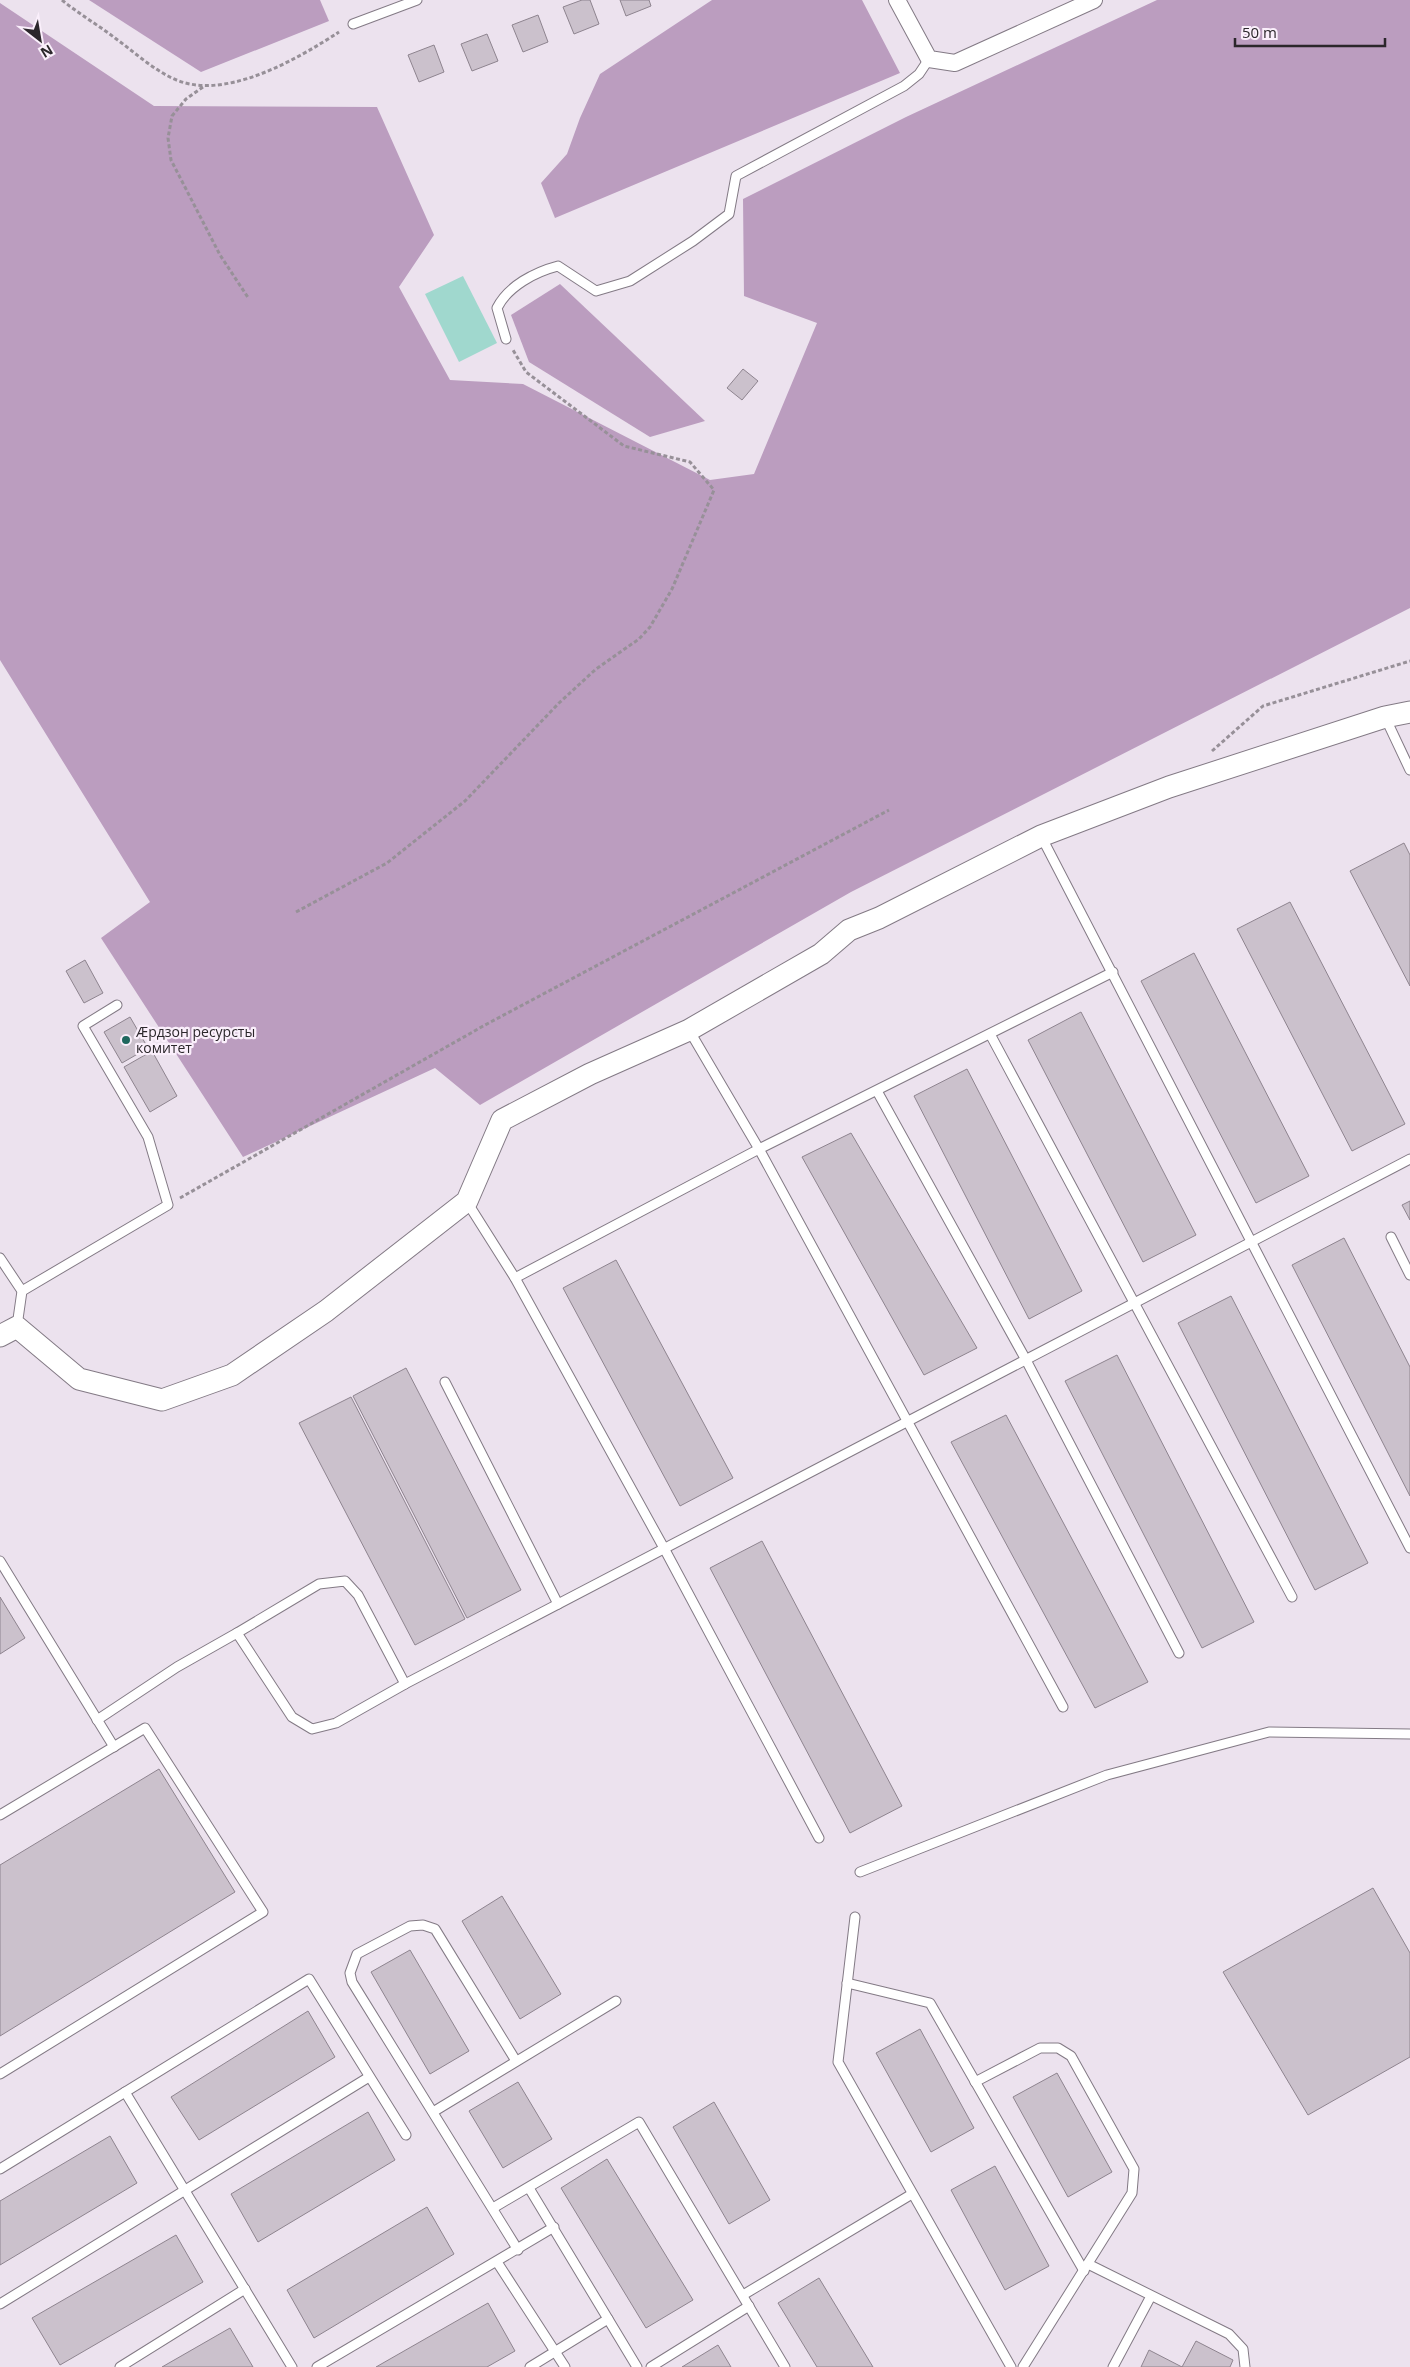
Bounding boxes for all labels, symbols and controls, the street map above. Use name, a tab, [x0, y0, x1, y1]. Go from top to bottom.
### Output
north arrow	[15, 15, 65, 65]
scale bar	[1235, 15, 1385, 47]
text: 50 m	[1242, 22, 1277, 42]
text: N	[37, 40, 57, 63]
place label: Æрдзон ресурсты комитет	[135, 1022, 255, 1057]
marker: Æрдзон ресурсты комитет	[120, 1034, 132, 1046]

